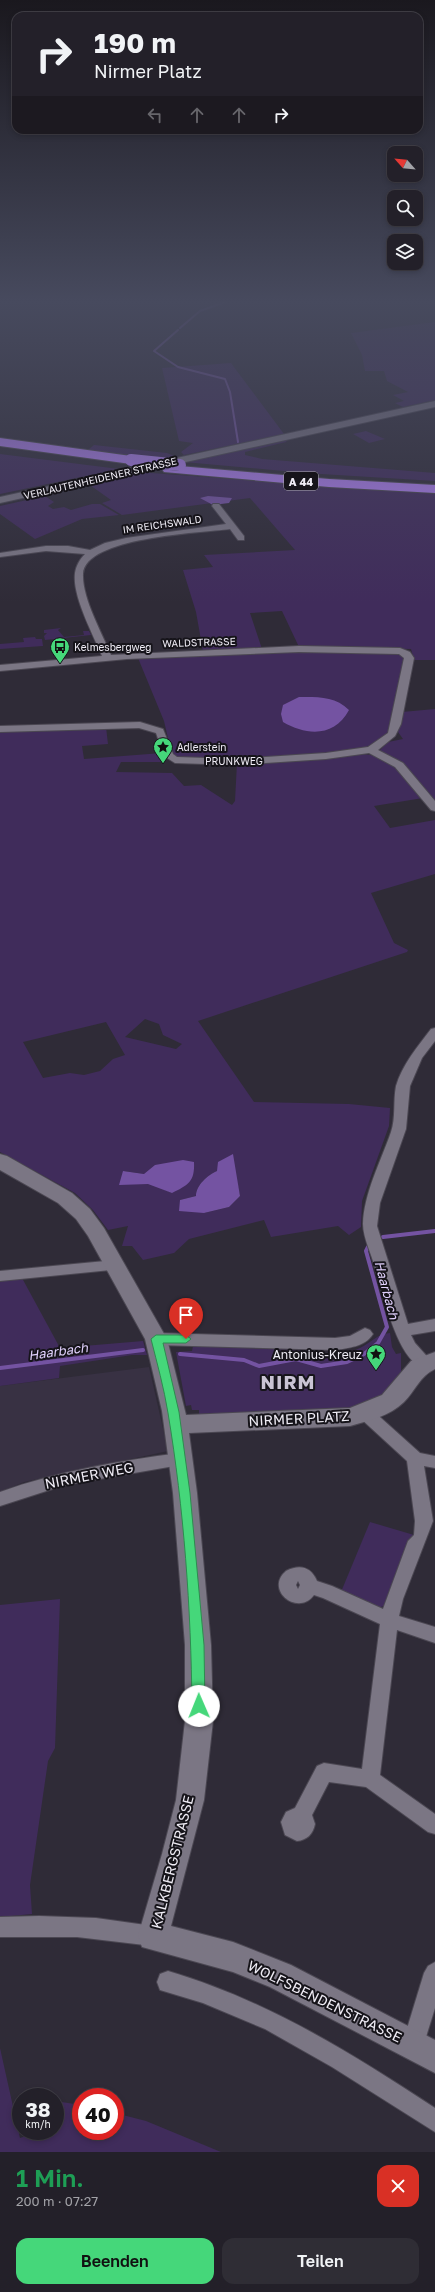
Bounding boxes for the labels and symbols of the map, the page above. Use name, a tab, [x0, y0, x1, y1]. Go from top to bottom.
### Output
north arrow	[387, 146, 423, 182]
street label: VERLAUTENHEIDENER STRASSE	[22, 455, 178, 501]
road number: A 44	[284, 472, 318, 490]
street label: IM REICHSWALD	[122, 513, 202, 535]
street label: WALDSTRASSE	[162, 635, 236, 649]
bus stop icon: Kelmesbergweg	[49, 636, 71, 664]
place label: Kelmesbergweg	[74, 641, 152, 653]
place icon: Adlerstein	[152, 736, 174, 764]
place label: Adlerstein	[177, 741, 226, 753]
street label: PRUNKWEG	[205, 755, 263, 767]
water label: Haarbach	[371, 1259, 403, 1322]
pin	[169, 1298, 203, 1339]
water label: Haarbach	[27, 1339, 90, 1363]
place icon: Antonius-Kreuz	[365, 1343, 387, 1371]
place label: Antonius-Kreuz	[273, 1347, 362, 1362]
district label: NIRM	[260, 1370, 316, 1393]
street label: NIRMER PLATZ	[248, 1407, 350, 1429]
street label: NIRMER WEG	[43, 1458, 135, 1492]
position arrow	[178, 1685, 220, 1727]
street label: KALKBERGSTRASSE	[147, 1793, 197, 1931]
street label: WOLFSBENDENSTRASSE	[245, 1956, 405, 2046]
speed limit sign: 40	[72, 2088, 124, 2140]

